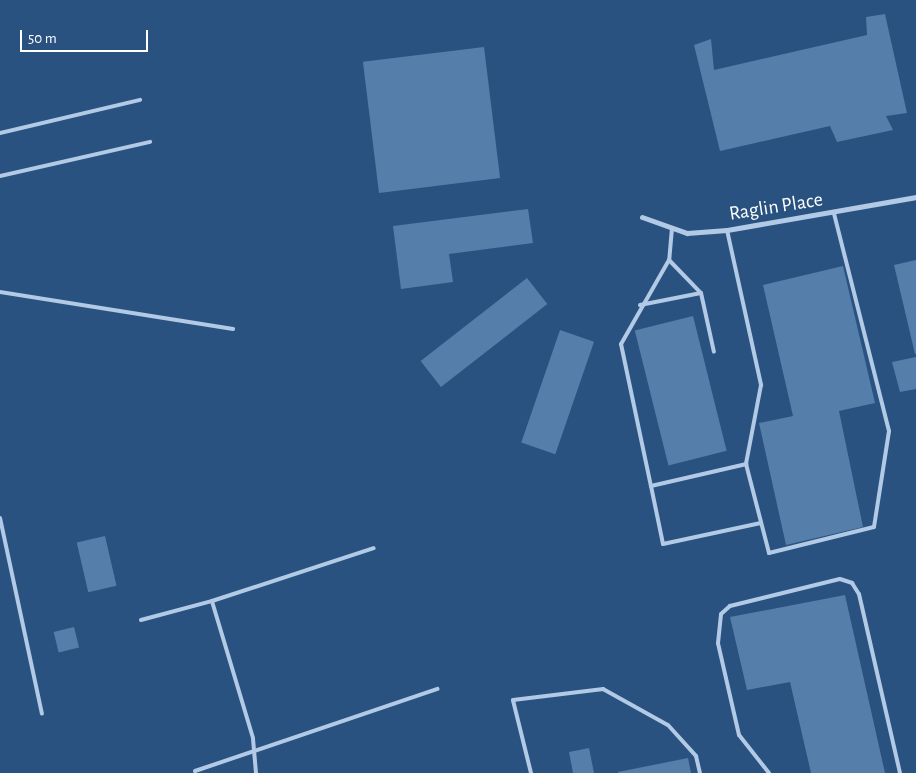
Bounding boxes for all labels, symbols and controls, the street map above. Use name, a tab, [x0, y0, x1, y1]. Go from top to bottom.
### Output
scale bar	[22, 20, 150, 52]
text: 50 m	[28, 31, 57, 46]
street label: Raglin Place	[727, 188, 825, 226]

